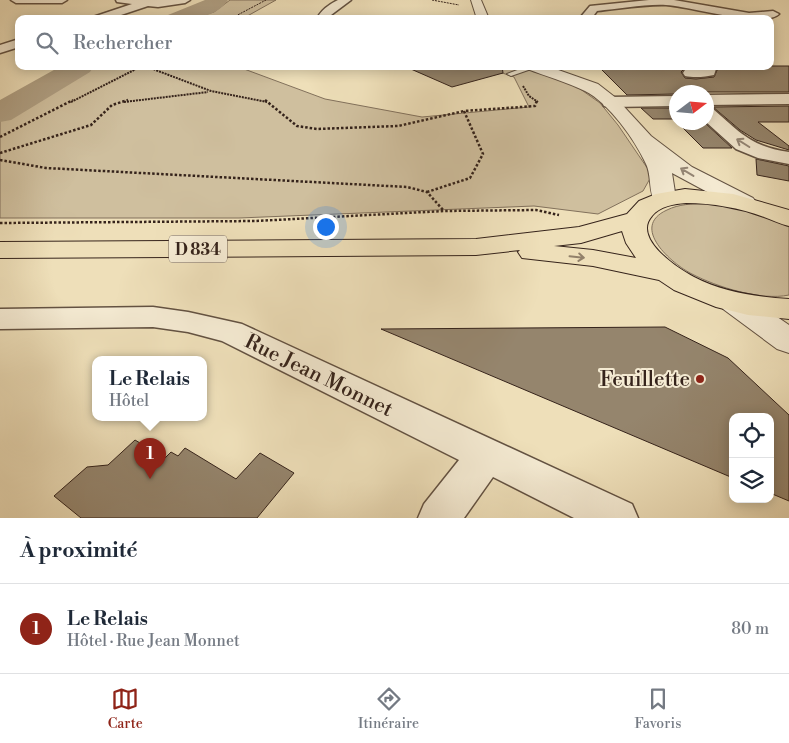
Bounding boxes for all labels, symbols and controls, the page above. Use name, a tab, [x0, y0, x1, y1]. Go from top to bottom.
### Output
search box	[15, 15, 774, 70]
icon: search	[33, 29, 61, 57]
text: Rechercher	[73, 31, 172, 55]
north arrow	[669, 85, 714, 130]
one-way arrow	[737, 138, 751, 148]
one-way arrow	[680, 167, 694, 177]
your location	[313, 214, 339, 240]
road number: D 834	[169, 235, 227, 262]
one-way arrow	[569, 252, 585, 262]
street label: Rue Jean Monnet	[240, 329, 398, 423]
popup	[92, 356, 207, 421]
text: Le Relais	[109, 367, 190, 391]
place label: Feuillette	[600, 367, 690, 393]
marker: Feuillette	[694, 373, 706, 385]
text: Hôtel	[109, 391, 149, 411]
map controls	[729, 413, 774, 503]
button: locate	[729, 413, 774, 458]
pin: 1	[134, 438, 166, 479]
button: layers	[729, 458, 774, 503]
text: À proximité	[20, 538, 137, 564]
text: Le Relais	[67, 607, 148, 631]
text: 1	[32, 619, 40, 639]
text: 80 m	[731, 619, 769, 639]
text: Hôtel · Rue Jean Monnet	[67, 631, 240, 651]
tab: Carte	[108, 685, 143, 733]
tab: Itinéraire	[358, 685, 419, 733]
tab: Favoris	[634, 685, 681, 733]

